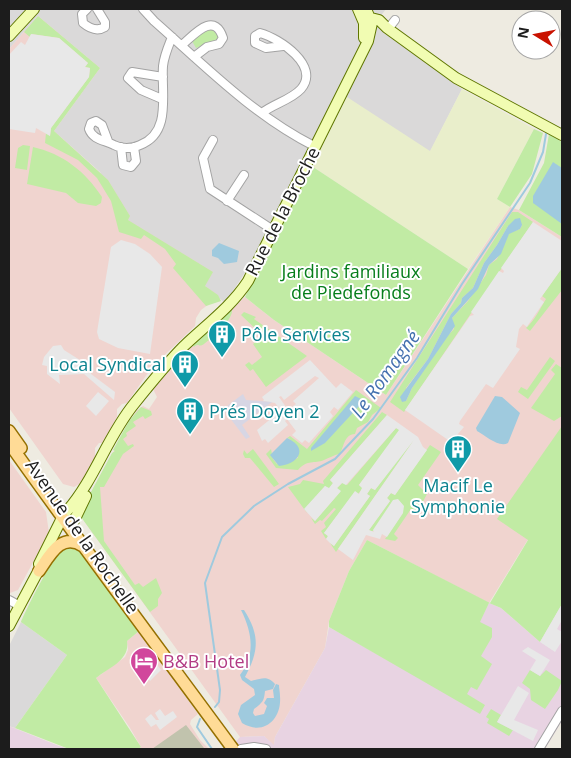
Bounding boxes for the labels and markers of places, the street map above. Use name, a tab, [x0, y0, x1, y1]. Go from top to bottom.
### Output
building icon: Pôle Services	[207, 319, 237, 358]
place label: Pôle Services	[241, 322, 350, 346]
building icon: Local Syndical	[170, 349, 200, 388]
place label: Local Syndical	[49, 352, 166, 376]
building icon: Prés Doyen 2	[175, 396, 205, 435]
place label: Prés Doyen 2	[209, 399, 320, 423]
building icon: Macif Le Symphonie	[443, 434, 473, 473]
place label: Macif Le Symphonie	[411, 473, 505, 518]
hotel icon: B&B Hotel	[129, 646, 159, 685]
place label: B&B Hotel	[163, 649, 249, 673]

